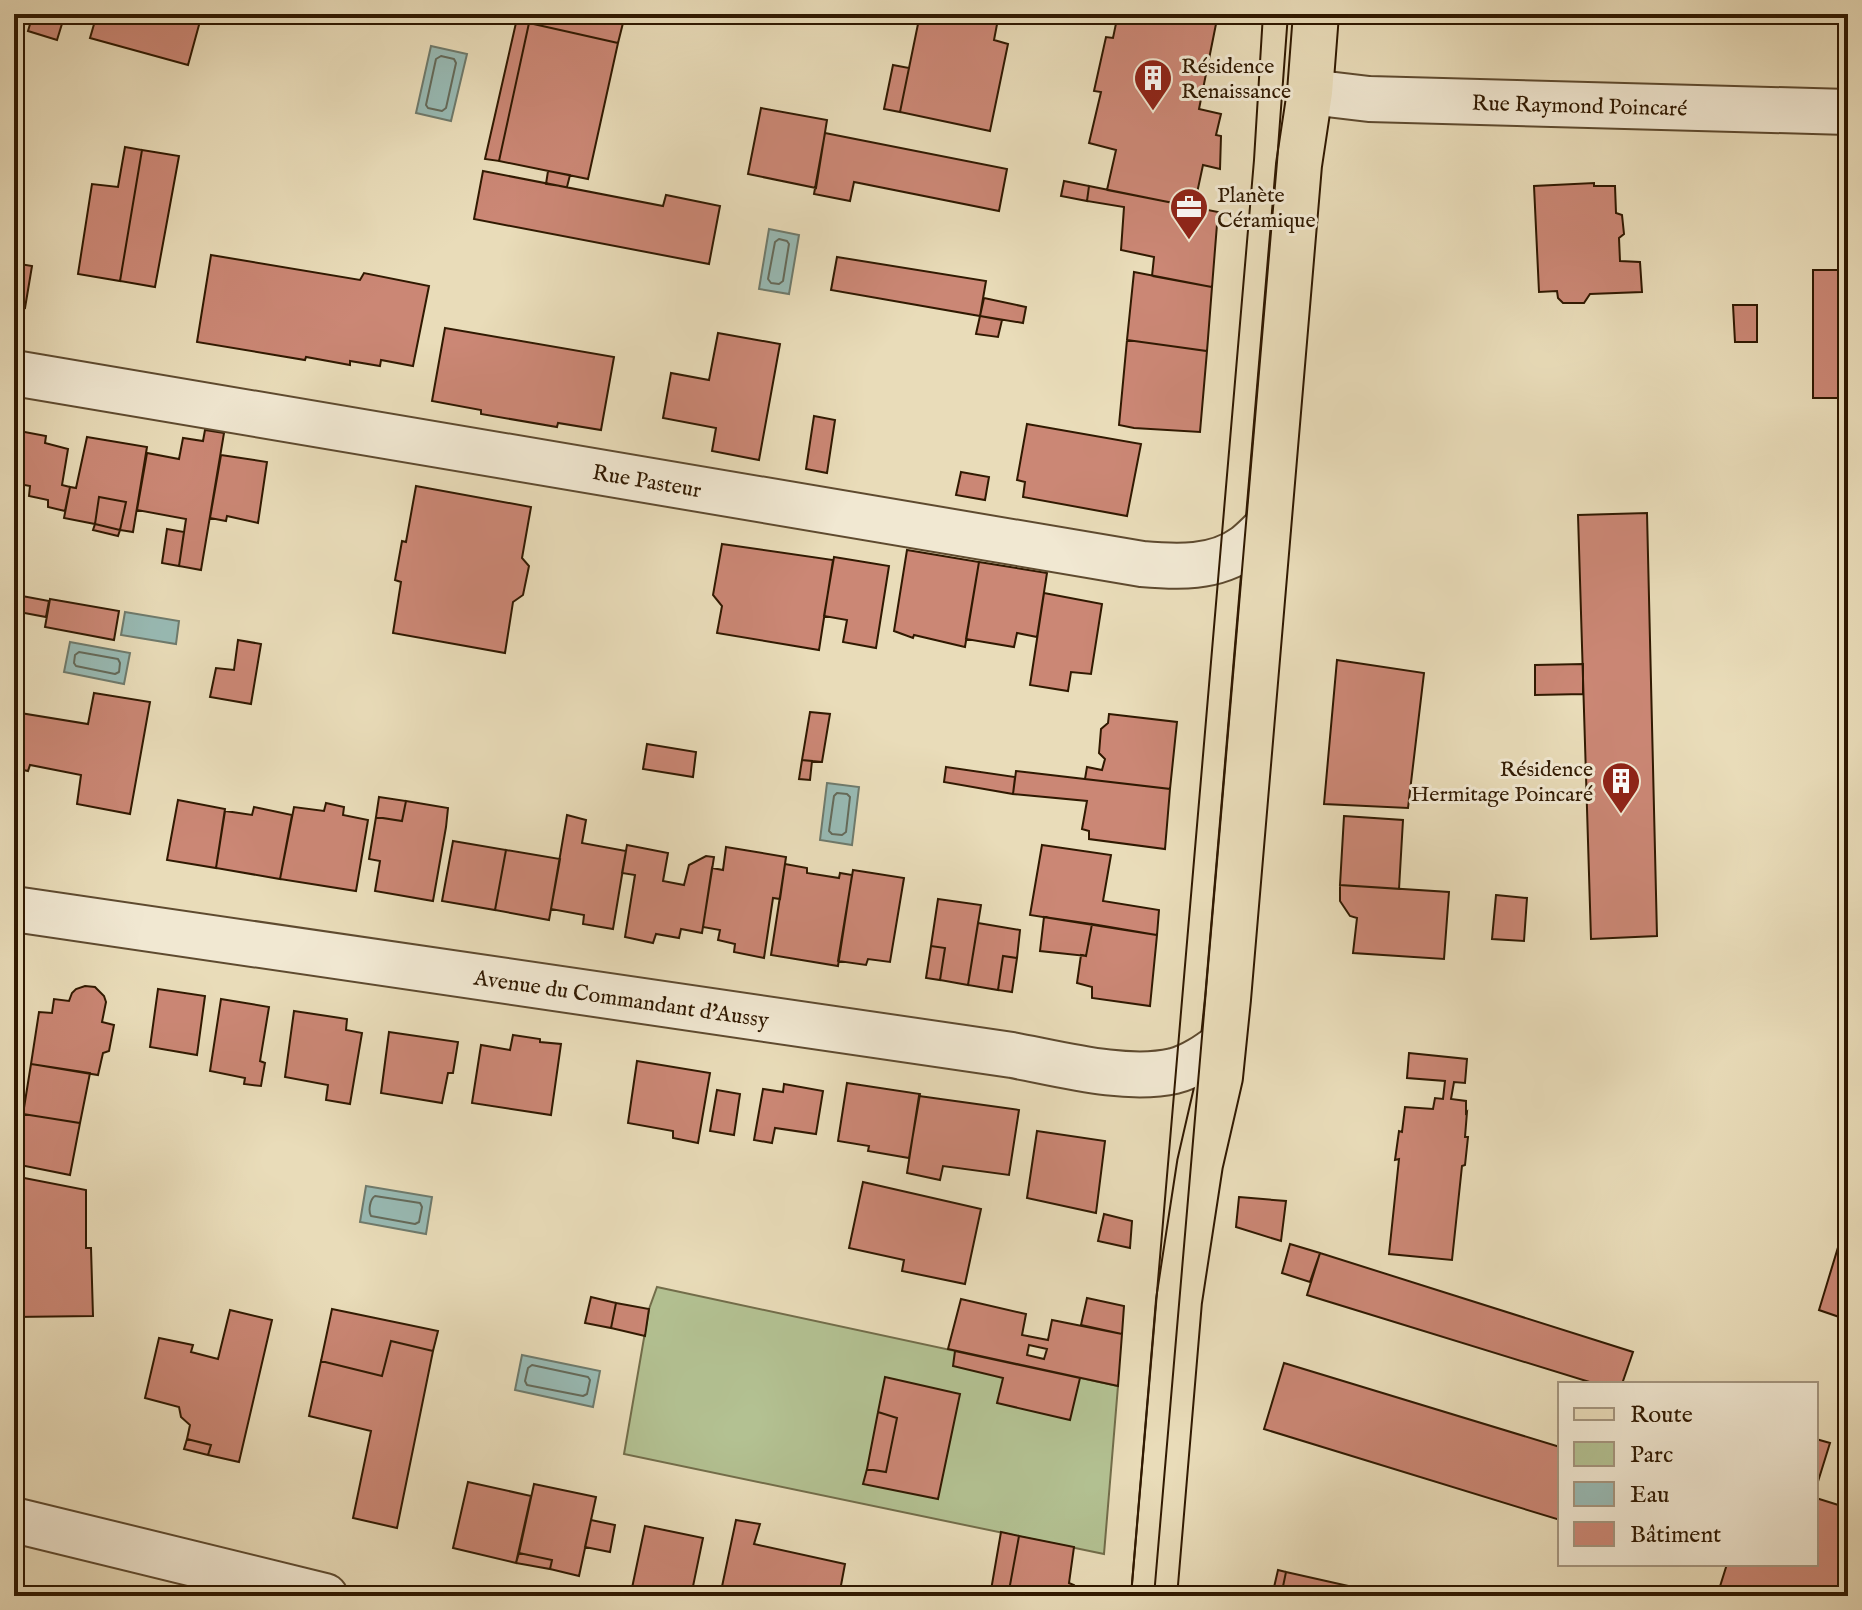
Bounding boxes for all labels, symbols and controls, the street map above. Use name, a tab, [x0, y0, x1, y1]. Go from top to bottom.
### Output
place label: Résidence Renaissance	[1181, 53, 1291, 106]
building icon: Résidence Renaissance	[1132, 57, 1174, 112]
street label: Rue Raymond Poincaré	[1471, 90, 1688, 124]
place label: Planète Céramique	[1217, 182, 1316, 235]
office icon: Planète Céramique	[1168, 186, 1210, 241]
street label: Rue Pasteur	[590, 459, 703, 505]
place label: Résidence Hermitage Poincaré	[1411, 756, 1593, 809]
building icon: Résidence Hermitage Poincaré	[1600, 760, 1642, 815]
street label: Avenue du Commandant d'Aussy	[471, 964, 771, 1035]
legend	[1558, 1382, 1818, 1566]
text: Route	[1630, 1400, 1693, 1431]
text: Parc	[1630, 1440, 1673, 1471]
text: Eau	[1630, 1480, 1669, 1511]
text: Bâtiment	[1630, 1520, 1721, 1551]

